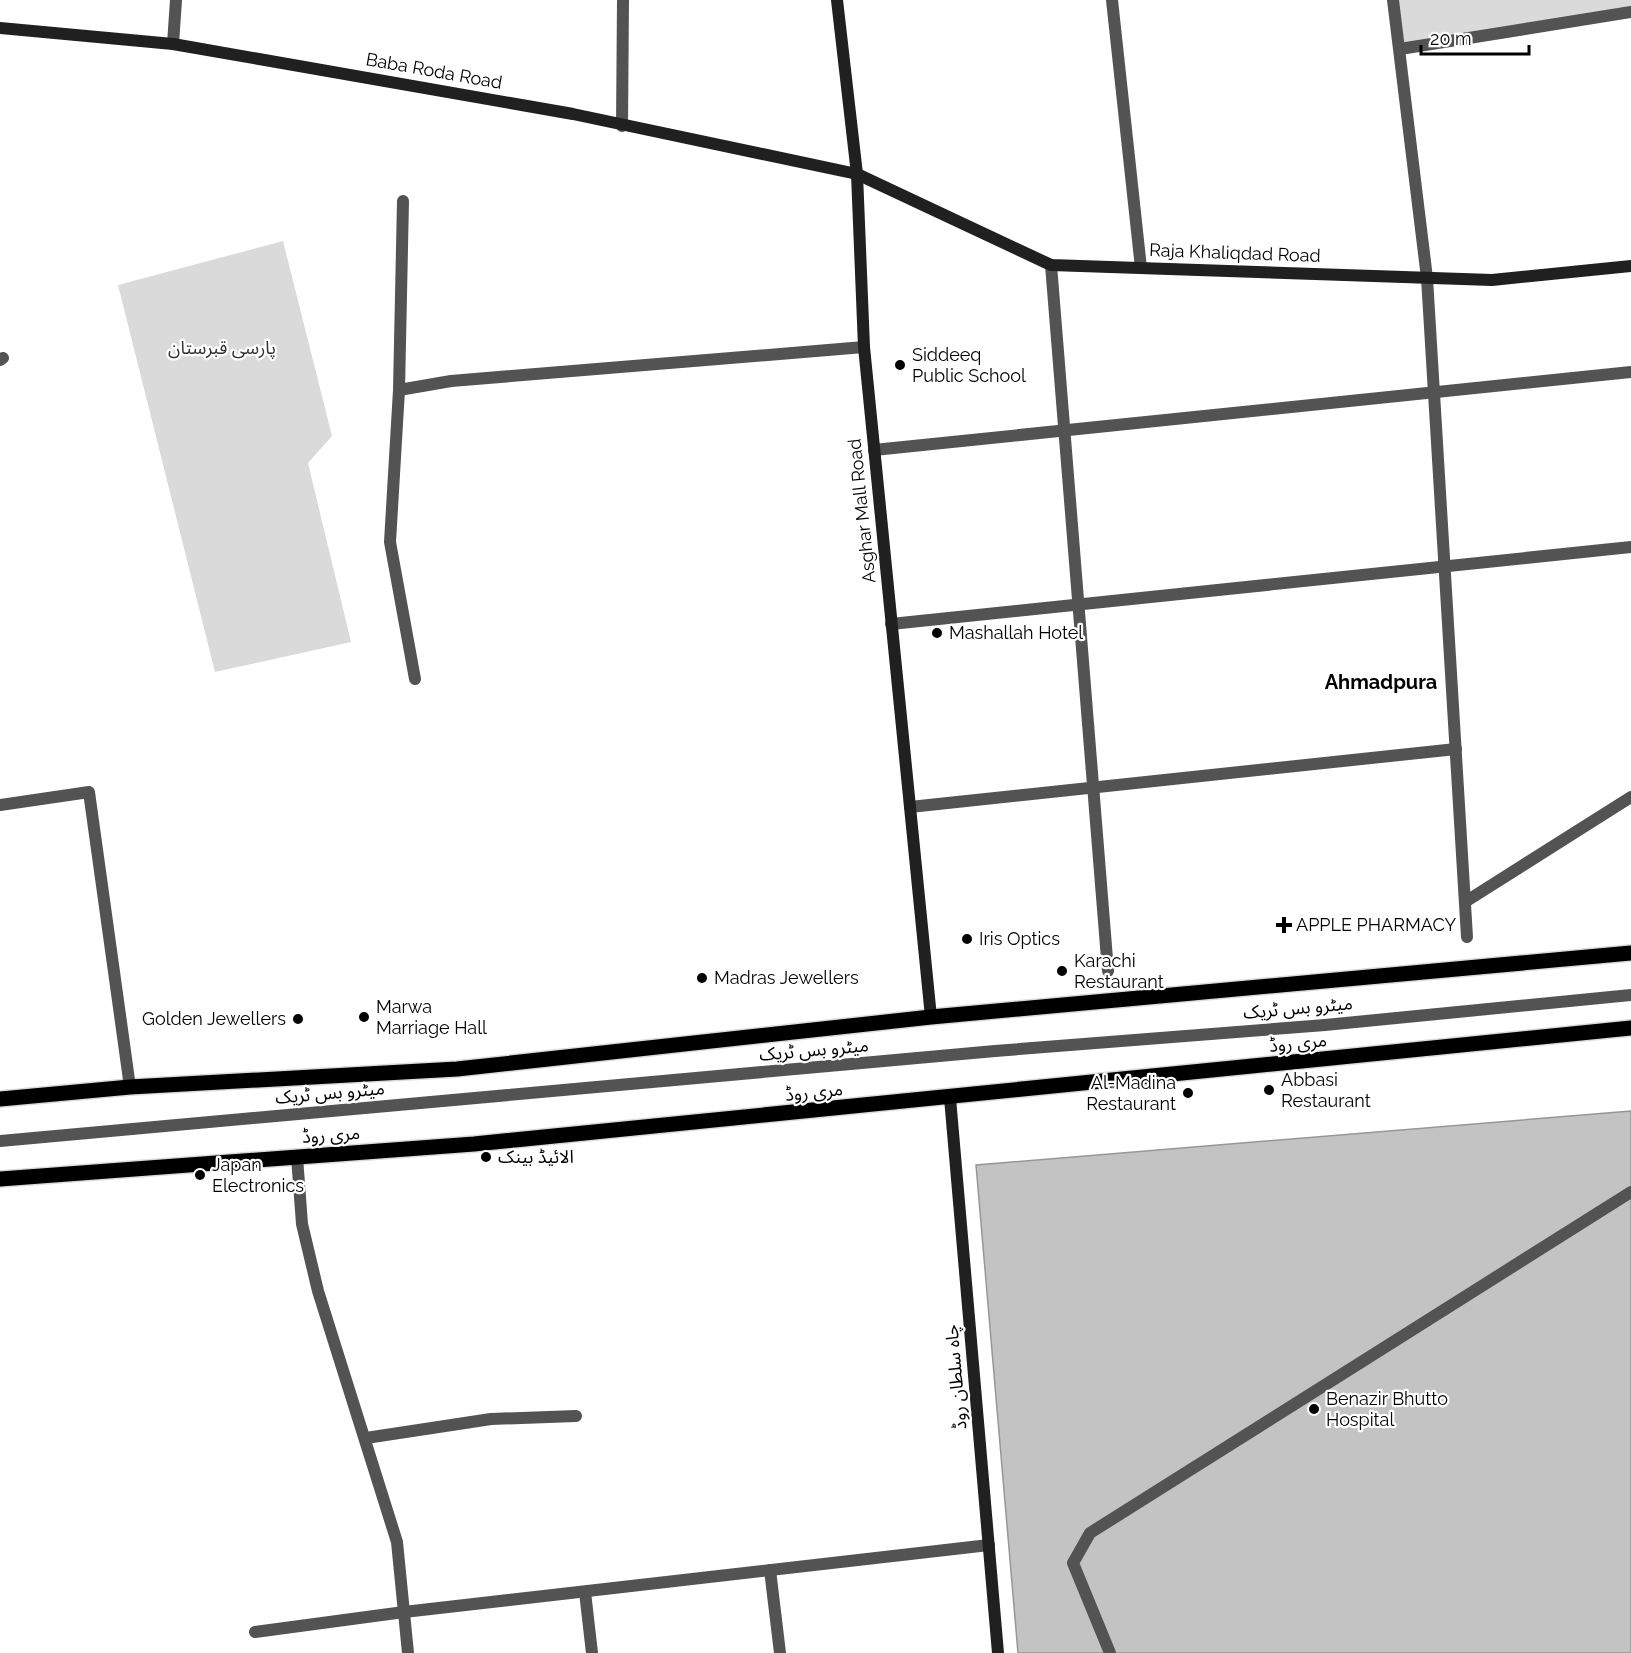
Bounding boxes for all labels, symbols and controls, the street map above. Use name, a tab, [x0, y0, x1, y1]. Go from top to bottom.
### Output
scale bar	[1421, 18, 1529, 56]
text: 20 m	[1430, 28, 1472, 49]
street label: Baba Roda Road	[364, 48, 504, 93]
street label: Raja Khaliqdad Road	[1149, 239, 1321, 266]
park label: پارسی قبرستان	[168, 337, 276, 359]
place label: Siddeeq Public School	[912, 344, 1026, 386]
marker: Siddeeq Public School	[893, 358, 907, 372]
street label: Asghar Mall Road	[843, 438, 880, 584]
place label: Mashallah Hotel	[949, 622, 1083, 643]
marker: Mashallah Hotel	[930, 626, 944, 640]
district label: Ahmadpura	[1325, 670, 1437, 694]
place label: APPLE PHARMACY	[1296, 914, 1457, 935]
marker: APPLE PHARMACY	[1277, 918, 1291, 932]
place label: Iris Optics	[979, 928, 1060, 949]
marker: Iris Optics	[960, 932, 974, 946]
place label: Karachi Restaurant	[1074, 950, 1164, 992]
marker: Karachi Restaurant	[1055, 964, 1069, 978]
place label: Madras Jewellers	[714, 967, 859, 988]
marker: Madras Jewellers	[695, 971, 709, 985]
street label: میٹرو بس ٹریک	[1242, 992, 1354, 1024]
place label: Marwa Marriage Hall	[376, 996, 487, 1038]
place label: Golden Jewellers	[142, 1008, 286, 1029]
marker: Marwa Marriage Hall	[357, 1010, 371, 1024]
marker: Golden Jewellers	[291, 1012, 305, 1026]
street label: مری روڈ	[1268, 1029, 1328, 1057]
street label: میٹرو بس ٹریک	[758, 1034, 870, 1066]
place label: Abbasi Restaurant	[1281, 1069, 1371, 1111]
place label: Al-Madina Restaurant	[1086, 1072, 1176, 1114]
street label: میٹرو بس ٹریک	[274, 1077, 386, 1109]
street label: مری روڈ	[784, 1078, 844, 1106]
marker: Abbasi Restaurant	[1262, 1083, 1276, 1097]
marker: Al-Madina Restaurant	[1181, 1086, 1195, 1100]
street label: مری روڈ	[301, 1122, 361, 1148]
place label: الائیڈ بینک	[498, 1146, 574, 1167]
marker: الائیڈ بینک	[479, 1150, 493, 1164]
place label: Japan Electronics	[212, 1154, 304, 1196]
marker: Japan Electronics	[193, 1168, 207, 1182]
street label: چاہ سلطان روڈ	[940, 1324, 972, 1430]
place label: Benazir Bhutto Hospital	[1326, 1388, 1448, 1430]
marker: Benazir Bhutto Hospital	[1307, 1402, 1321, 1416]

